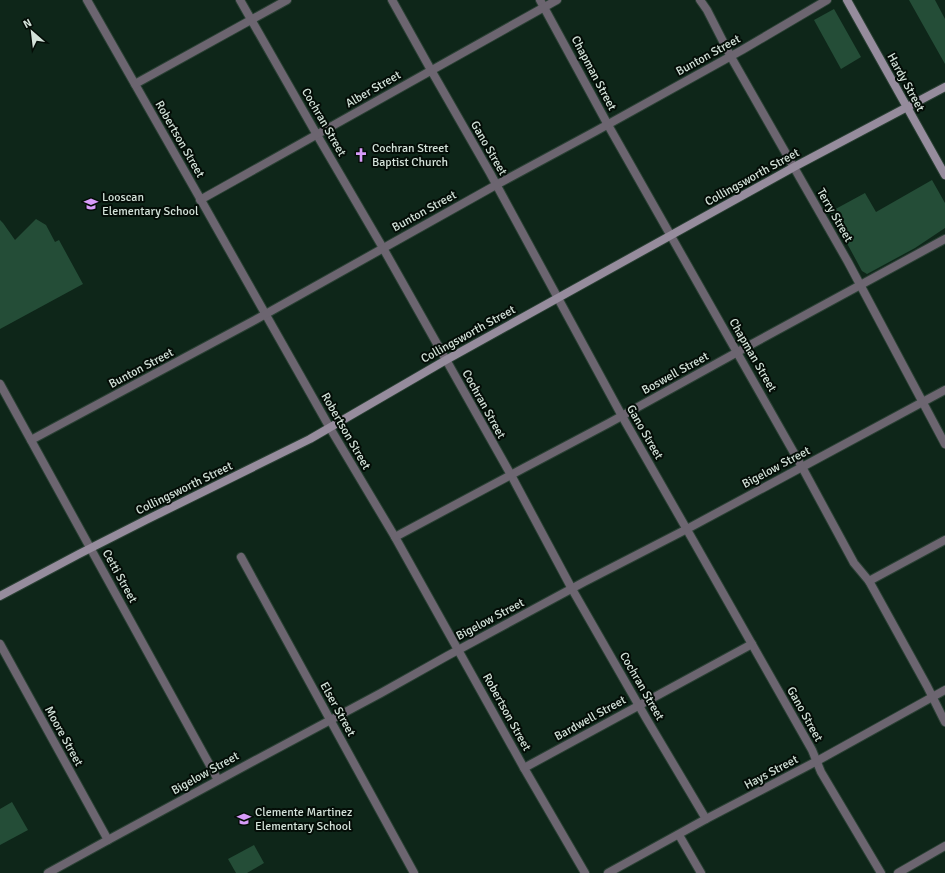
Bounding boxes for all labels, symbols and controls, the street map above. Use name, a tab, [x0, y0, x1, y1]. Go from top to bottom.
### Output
north arrow	[12, 12, 52, 52]
text: N	[21, 16, 34, 31]
street label: Bunton Street	[673, 32, 743, 79]
street label: Chapman Street	[568, 33, 620, 113]
street label: Hardy Street	[883, 50, 928, 114]
street label: Alber Street	[343, 68, 404, 111]
street label: Cochran Street	[298, 85, 349, 159]
street label: Robertson Street	[151, 98, 208, 180]
street label: Gano Street	[467, 118, 510, 178]
place label: Cochran Street Baptist Church	[372, 141, 448, 170]
street label: Collingsworth Street	[702, 145, 802, 210]
church icon: Cochran Street Baptist Church	[353, 147, 369, 163]
street label: Terry Street	[813, 186, 856, 245]
street label: Bunton Street	[389, 188, 459, 235]
place label: Looscan Elementary School	[102, 190, 199, 219]
school or university icon: Looscan Elementary School	[83, 196, 99, 212]
street label: Collingsworth Street	[418, 302, 518, 367]
street label: Chapman Street	[725, 316, 780, 395]
street label: Bunton Street	[106, 345, 176, 392]
street label: Boswell Street	[639, 349, 711, 398]
street label: Cochran Street	[458, 367, 509, 441]
street label: Robertson Street	[317, 390, 374, 472]
street label: Gano Street	[623, 402, 666, 462]
street label: Bigelow Street	[740, 443, 813, 492]
street label: Collingsworth Street	[133, 459, 235, 518]
street label: Cetti Street	[99, 547, 140, 606]
street label: Bigelow Street	[454, 595, 527, 644]
street label: Cochran Street	[616, 649, 667, 723]
street label: Robertson Street	[479, 671, 534, 754]
street label: Elser Street	[316, 679, 359, 739]
street label: Gano Street	[783, 684, 826, 744]
street label: Bardwell Street	[552, 693, 629, 744]
street label: Moore Street	[41, 704, 86, 769]
street label: Bigelow Street	[169, 749, 242, 798]
street label: Hays Street	[742, 752, 801, 793]
place label: Clemente Martinez Elementary School	[255, 805, 352, 834]
school or university icon: Clemente Martinez Elementary School	[236, 811, 252, 827]

